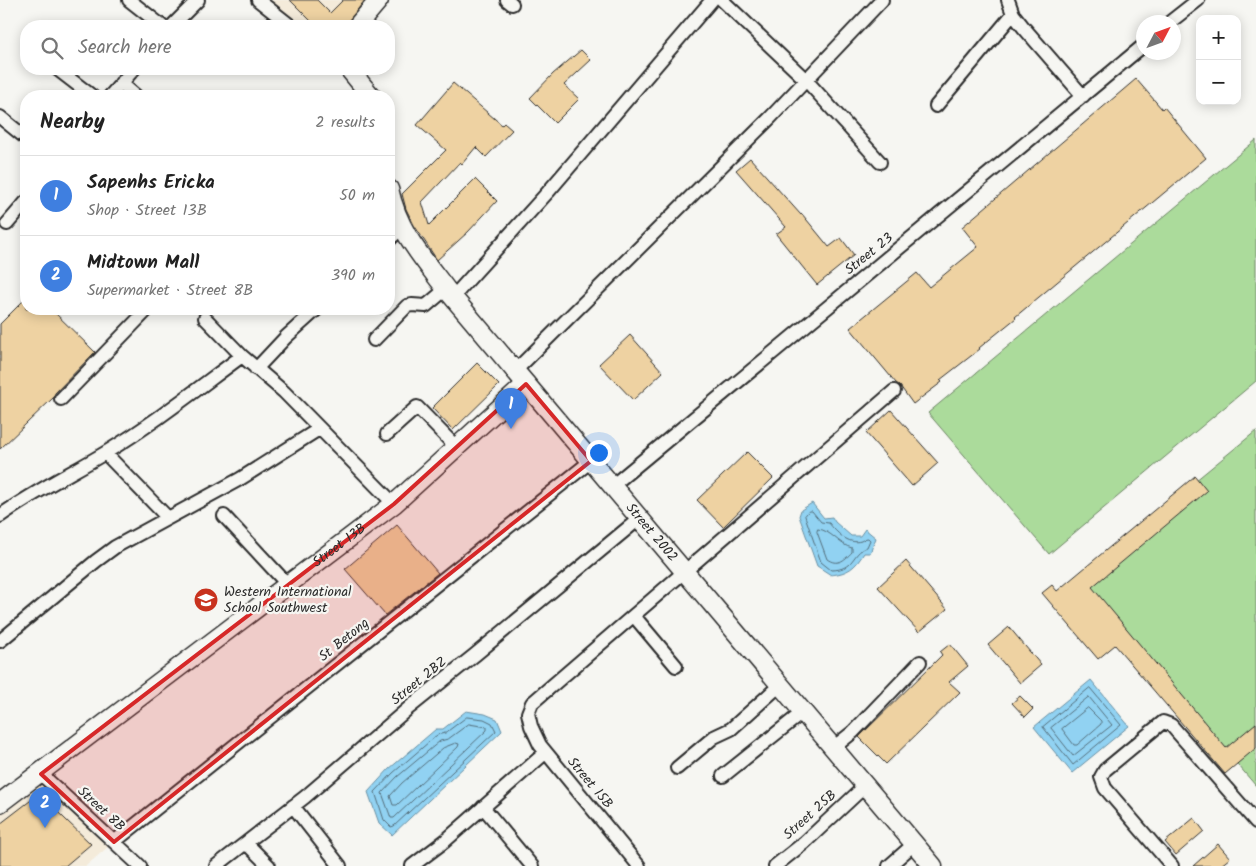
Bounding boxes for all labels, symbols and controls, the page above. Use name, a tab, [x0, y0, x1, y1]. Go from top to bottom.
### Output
north arrow	[1136, 15, 1181, 60]
map controls	[1196, 15, 1241, 105]
button: +	[1196, 15, 1241, 60]
search box	[20, 20, 395, 75]
text: Search here	[78, 33, 172, 63]
icon: search	[38, 34, 66, 62]
button: −	[1196, 60, 1241, 105]
text: Nearby	[40, 106, 105, 139]
text: 2 results	[315, 110, 375, 135]
text: Sapenhs Ericka	[87, 168, 215, 198]
text: 1	[54, 183, 58, 208]
text: 50 m	[339, 183, 375, 208]
text: Shop · Street 13B	[87, 198, 207, 223]
street label: Street 23	[840, 227, 898, 281]
text: Midtown Mall	[87, 248, 199, 278]
text: 2	[51, 263, 61, 288]
text: 390 m	[331, 263, 375, 288]
text: Supermarket · Street 8B	[87, 278, 253, 303]
pin: 1	[495, 388, 527, 429]
your location	[586, 440, 612, 466]
street label: Street 2002	[620, 498, 683, 567]
street label: Street 13B	[308, 518, 371, 573]
place label: Western International School Southwest	[224, 581, 352, 619]
school or university icon: Western International School Southwest	[193, 587, 219, 613]
street label: St Betong	[314, 613, 374, 667]
street label: Street 2BZ	[386, 651, 452, 711]
street label: Street 15B	[562, 752, 618, 814]
street label: Street 8B	[72, 781, 130, 837]
street label: Street 25B	[778, 785, 842, 845]
pin: 2	[29, 787, 61, 828]

